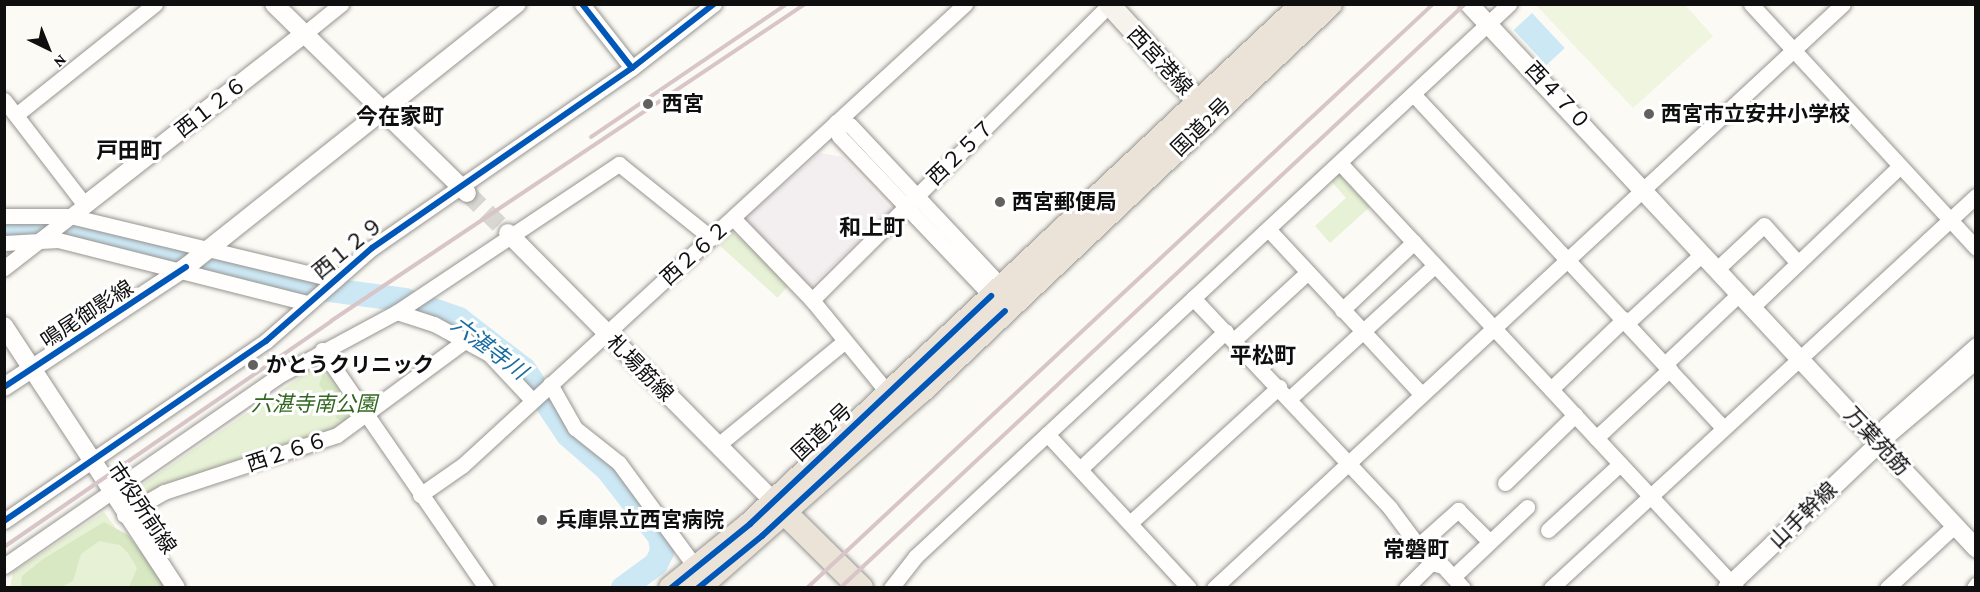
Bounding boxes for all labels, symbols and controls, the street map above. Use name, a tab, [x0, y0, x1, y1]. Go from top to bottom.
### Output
north arrow	[18, 18, 78, 78]
street label: 西宮港線	[1122, 22, 1198, 100]
text: N	[51, 52, 70, 71]
street label: 西４７０	[1520, 57, 1596, 135]
street label: 西１２６	[170, 71, 252, 143]
place label: 西宮	[662, 91, 704, 117]
street label: 国道2号	[1166, 93, 1236, 161]
marker: 西宮	[639, 95, 657, 113]
place label: 西宮市立安井小学校	[1661, 101, 1850, 127]
district label: 今在家町	[356, 104, 444, 130]
marker: 西宮市立安井小学校	[1642, 107, 1656, 121]
street label: 西２５７	[922, 114, 1000, 190]
district label: 戸田町	[96, 138, 162, 164]
place label: 西宮郵便局	[1012, 189, 1117, 215]
marker: 西宮郵便局	[993, 195, 1007, 209]
street label: 西１２９	[307, 212, 389, 284]
district label: 和上町	[839, 215, 905, 241]
street label: 西２６２	[655, 216, 735, 290]
street label: 鳴尾御影線	[36, 275, 138, 353]
water label: 六湛寺川	[446, 311, 532, 385]
street label: 札場筋線	[601, 329, 679, 407]
district label: 平松町	[1230, 343, 1296, 369]
place label: かとうクリニック	[266, 352, 434, 378]
marker: かとうクリニック	[244, 356, 262, 374]
park label: 六湛寺南公園	[251, 391, 377, 417]
street label: 国道2号	[787, 398, 857, 466]
street label: 万葉苑筋	[1839, 402, 1915, 480]
street label: 西２６６	[243, 427, 331, 477]
street label: 市役所前線	[102, 457, 182, 559]
street label: 山手幹線	[1764, 477, 1842, 553]
place label: 兵庫県立西宮病院	[556, 507, 724, 533]
marker: 兵庫県立西宮病院	[533, 511, 551, 529]
district label: 常磐町	[1383, 537, 1449, 563]

